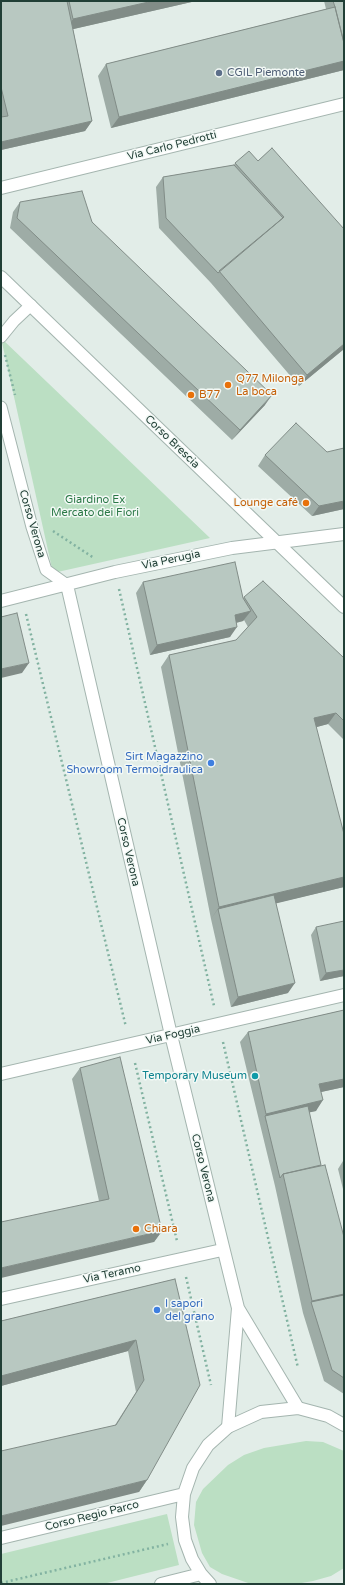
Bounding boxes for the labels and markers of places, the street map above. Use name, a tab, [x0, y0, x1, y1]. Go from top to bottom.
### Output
place label: CGIL Piemonte	[227, 66, 305, 80]
marker: CGIL Piemonte	[214, 68, 224, 78]
place label: Q77 Milonga La boca	[236, 372, 304, 398]
marker: Q77 Milonga La boca	[223, 380, 233, 390]
place label: B77	[199, 388, 220, 402]
marker: B77	[186, 390, 196, 400]
place label: Lounge café	[234, 496, 298, 510]
marker: Lounge café	[301, 498, 311, 508]
place label: Sirt Magazzino Showroom Termoidraulica	[66, 750, 203, 776]
marker: Sirt Magazzino Showroom Termoidraulica	[206, 758, 216, 768]
place label: Temporary Museum	[142, 1069, 247, 1083]
marker: Temporary Museum	[250, 1071, 260, 1081]
place label: Chiara	[144, 1222, 178, 1236]
marker: Chiara	[131, 1224, 141, 1234]
place label: I sapori del grano	[165, 1297, 214, 1323]
marker: I sapori del grano	[152, 1305, 162, 1315]

